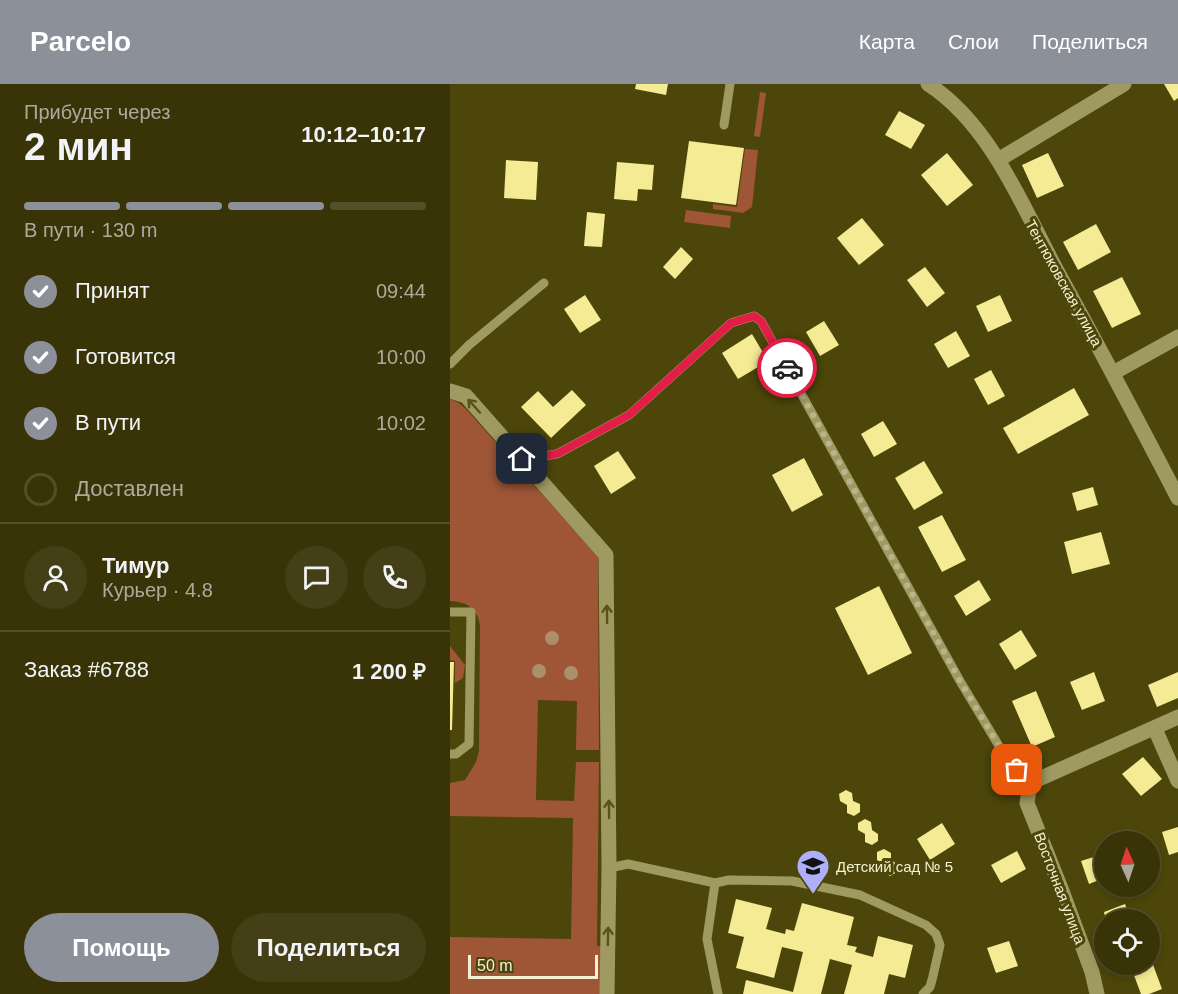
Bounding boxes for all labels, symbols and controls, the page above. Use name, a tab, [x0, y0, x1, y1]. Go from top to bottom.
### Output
text: Parcelo	[30, 26, 131, 57]
text: Карта	[859, 30, 915, 53]
text: Слои	[948, 30, 999, 53]
text: Поделиться	[1032, 30, 1148, 53]
text: Прибудет через	[24, 101, 170, 123]
text: 10:12–10:17	[301, 122, 426, 147]
text: 2 мин	[24, 125, 133, 168]
street label: Тентюковская улица	[1022, 217, 1106, 350]
text: В пути · 130 m	[24, 219, 157, 241]
icon: check	[24, 275, 57, 308]
text: Принят	[75, 278, 149, 303]
text: 09:44	[376, 280, 426, 302]
courier	[757, 338, 817, 398]
icon: check	[24, 341, 57, 374]
text: Готовится	[75, 344, 176, 369]
text: 10:00	[376, 346, 426, 368]
icon: car	[771, 352, 804, 385]
one-way arrow	[467, 398, 481, 413]
icon: check	[24, 407, 57, 440]
text: В пути	[75, 410, 141, 435]
text: 10:02	[376, 412, 426, 434]
pin	[496, 433, 547, 484]
icon: home	[505, 442, 538, 475]
text: Доставлен	[75, 476, 184, 501]
button: person	[24, 546, 87, 609]
button: chat	[285, 546, 348, 609]
button: phone	[363, 546, 426, 609]
text: Тимур	[102, 553, 170, 578]
text: Курьер · 4.8	[102, 579, 213, 601]
one-way arrow	[601, 605, 613, 625]
text: Заказ #6788	[24, 657, 149, 682]
text: 1 200 ₽	[352, 659, 426, 684]
pin	[991, 744, 1042, 795]
icon: bag	[1000, 753, 1033, 786]
one-way arrow	[603, 800, 615, 820]
street label: Восточная улица	[1031, 830, 1089, 947]
north arrow	[1094, 831, 1160, 897]
map controls	[1094, 831, 1160, 975]
school or university icon: Детский сад № 5	[795, 848, 831, 895]
place label: Детский сад № 5	[836, 858, 953, 875]
button: locate	[1094, 909, 1160, 975]
button: Помощь	[24, 913, 219, 982]
button: Поделиться	[231, 913, 426, 982]
one-way arrow	[602, 926, 614, 946]
scale bar	[468, 952, 598, 980]
text: 50 m	[477, 957, 513, 974]

